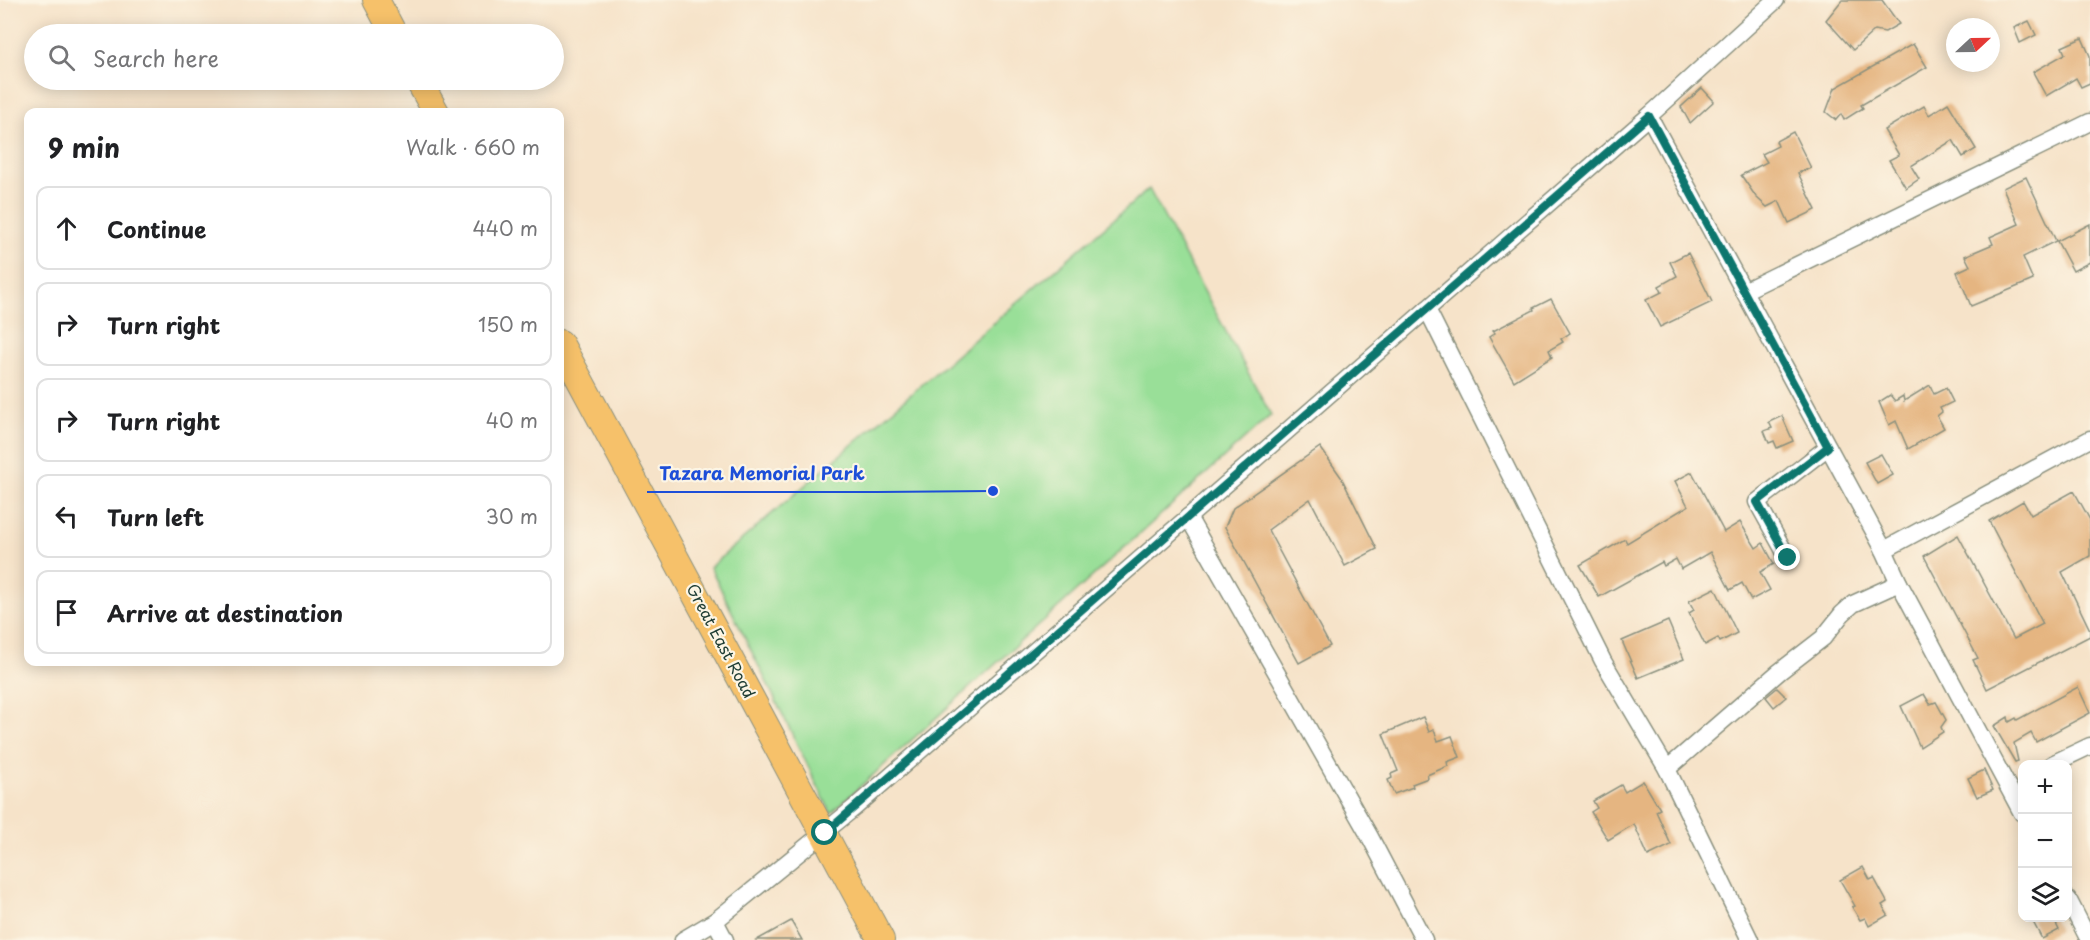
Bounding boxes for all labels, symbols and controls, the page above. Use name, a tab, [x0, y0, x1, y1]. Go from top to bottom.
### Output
north arrow	[1946, 18, 2000, 72]
search box	[24, 24, 564, 90]
icon: search	[45, 41, 78, 74]
text: Search here	[93, 41, 219, 74]
text: 9 min	[48, 128, 120, 167]
text: Walk · 660 m	[406, 132, 540, 162]
icon: ahead	[50, 212, 83, 245]
text: Continue	[107, 212, 206, 245]
text: 440 m	[473, 213, 538, 243]
icon: right	[50, 308, 83, 341]
text: Turn right	[107, 308, 220, 341]
text: 150 m	[478, 309, 538, 339]
icon: right	[50, 404, 83, 437]
text: Turn right	[107, 404, 220, 437]
text: 40 m	[486, 405, 538, 435]
callout: Tazara Memorial Park	[647, 456, 877, 492]
text: Tazara Memorial Park	[659, 459, 865, 486]
icon: left	[50, 500, 83, 533]
text: Turn left	[107, 500, 204, 533]
text: 30 m	[485, 501, 538, 531]
route end	[1774, 544, 1800, 570]
street label: Great East Road	[682, 579, 762, 702]
icon: arrive	[50, 596, 83, 629]
text: Arrive at destination	[107, 596, 343, 629]
map controls	[2018, 760, 2072, 922]
button: +	[2018, 760, 2072, 814]
button: −	[2018, 814, 2072, 868]
route start	[811, 819, 837, 845]
button: layers	[2018, 868, 2072, 922]

